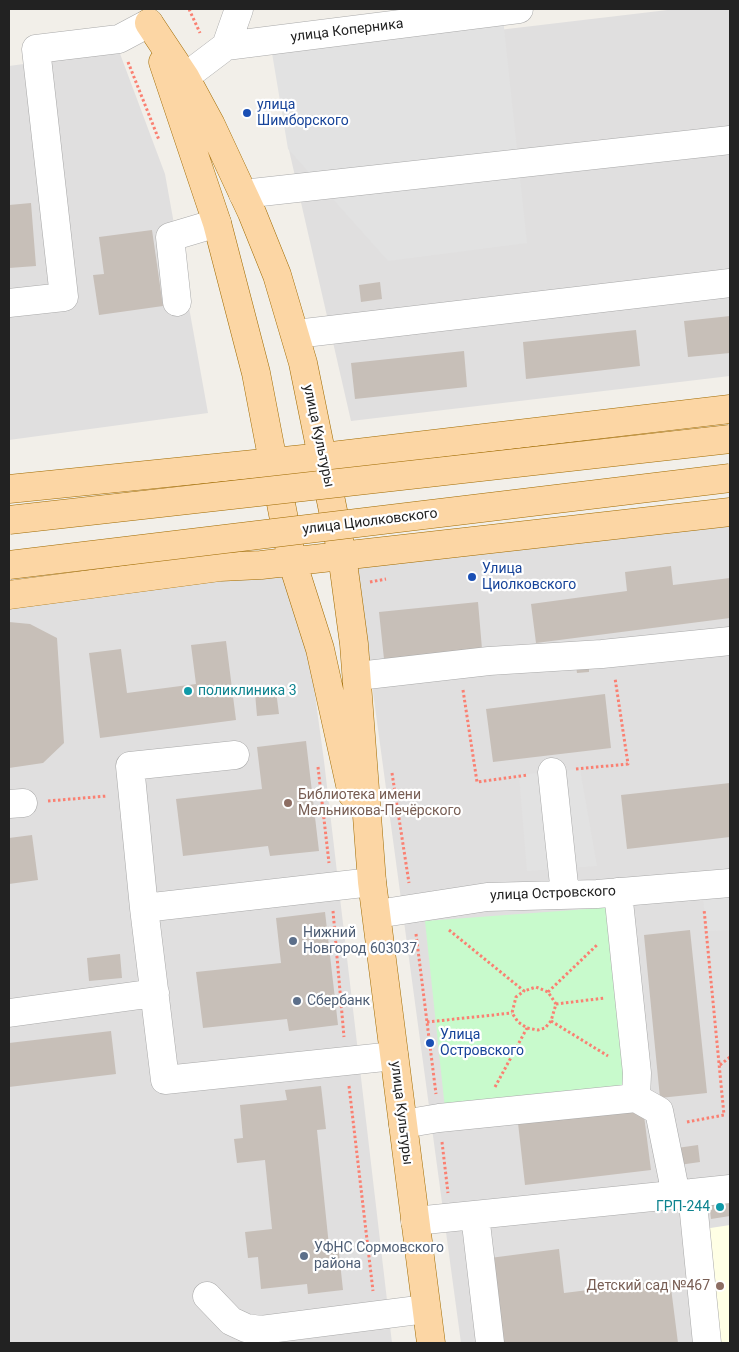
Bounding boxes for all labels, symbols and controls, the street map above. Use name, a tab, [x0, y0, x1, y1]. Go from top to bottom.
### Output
street label: улица Коперника	[290, 16, 404, 46]
place label: улица Шимборского	[257, 97, 349, 130]
marker: улица Шимборского	[241, 107, 253, 119]
street label: улица Культуры	[299, 383, 337, 489]
street label: улица Циолковского	[301, 505, 439, 539]
place label: Улица Циолковского	[482, 561, 576, 594]
marker: Улица Циолковского	[466, 571, 478, 583]
place label: поликлиника 3	[198, 683, 297, 699]
marker: поликлиника 3	[182, 685, 194, 697]
place label: Библиотека имени Мельникова-Печёрского	[298, 787, 461, 820]
marker: Библиотека имени Мельникова-Печёрского	[282, 797, 294, 809]
street label: улица Островского	[490, 883, 616, 905]
place label: Нижний Новгород 603037	[303, 925, 417, 958]
marker: Нижний Новгород 603037	[287, 935, 299, 947]
place label: Сбербанк	[307, 993, 370, 1009]
marker: Сбербанк	[291, 995, 303, 1007]
place label: Улица Островского	[440, 1027, 524, 1060]
marker: Улица Островского	[424, 1037, 436, 1049]
street label: улица Культуры	[386, 1060, 416, 1166]
place label: ГРП-244	[656, 1199, 710, 1215]
marker: ГРП-244	[714, 1201, 726, 1213]
place label: УФНС Сормовского района	[314, 1240, 444, 1272]
marker: УФНС Сормовского района	[298, 1250, 310, 1262]
place label: Детский сад №467	[587, 1278, 710, 1294]
marker: Детский сад №467	[714, 1280, 726, 1292]

